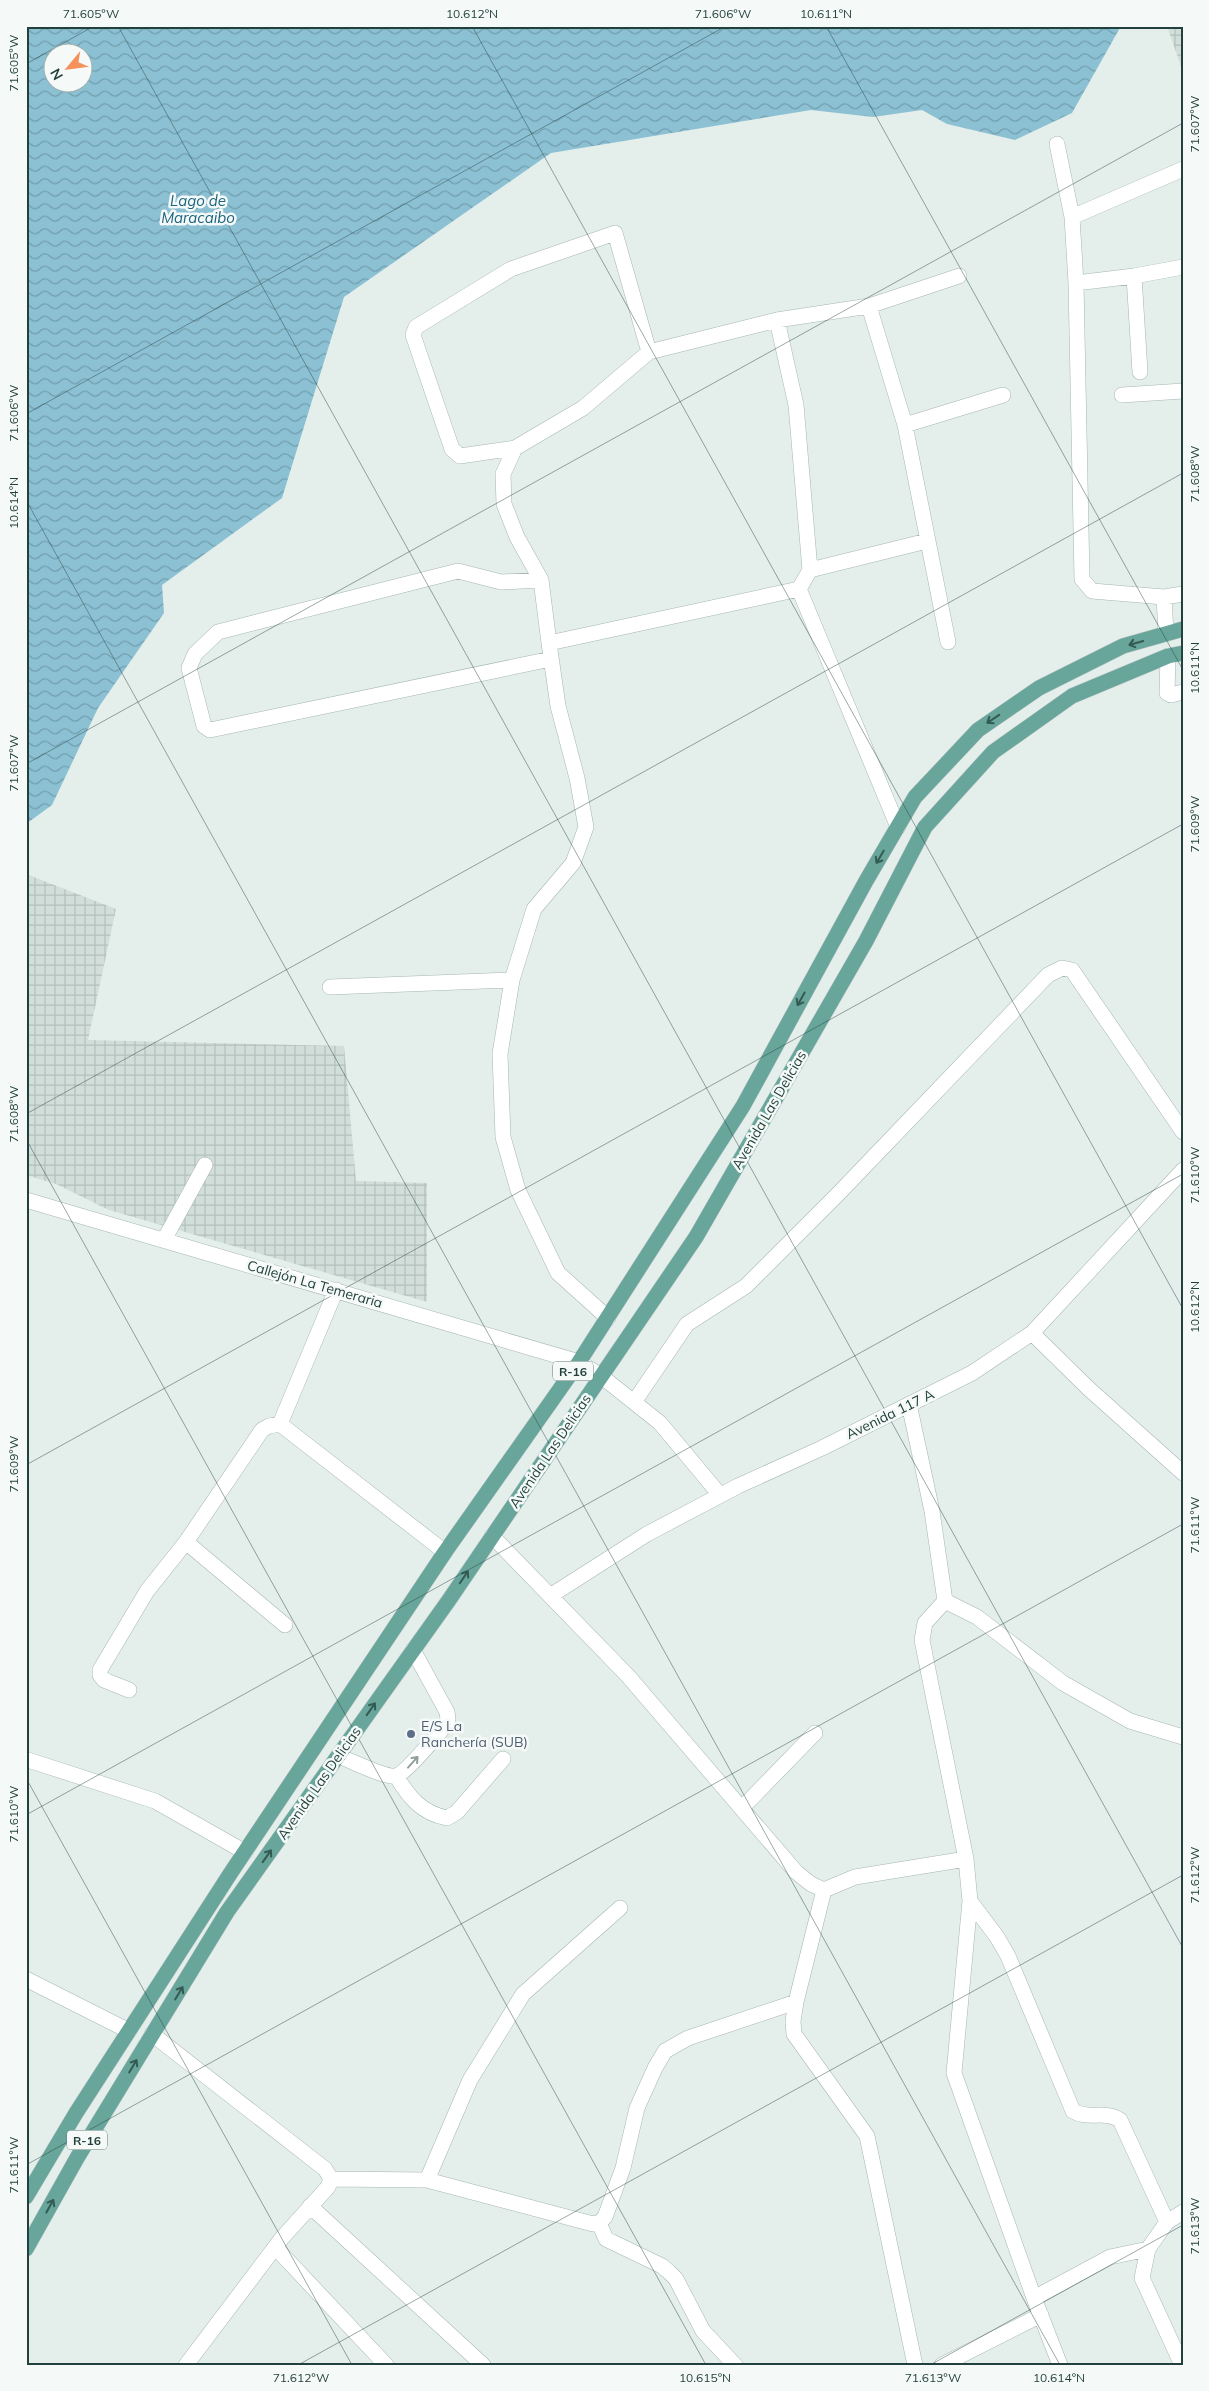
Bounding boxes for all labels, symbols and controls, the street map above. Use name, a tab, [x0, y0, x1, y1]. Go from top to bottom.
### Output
text: 71.605°W	[63, 6, 119, 21]
text: 10.612°N	[446, 6, 498, 21]
text: 71.606°W	[695, 6, 751, 21]
text: 10.611°N	[800, 6, 852, 21]
text: 71.605°W	[6, 35, 21, 91]
north arrow	[42, 42, 92, 92]
text: N	[46, 65, 67, 83]
text: 71.607°W	[1187, 96, 1202, 152]
water label: Lago de Maracaibo	[161, 191, 235, 227]
text: 71.606°W	[6, 385, 21, 441]
text: 71.608°W	[1187, 446, 1202, 502]
text: 10.614°N	[6, 477, 21, 529]
one-way arrow	[1128, 638, 1144, 648]
text: 10.611°N	[1187, 642, 1202, 694]
one-way arrow	[986, 714, 1000, 724]
text: 71.607°W	[6, 735, 21, 791]
text: 71.609°W	[1187, 796, 1202, 852]
one-way arrow	[875, 849, 885, 864]
one-way arrow	[796, 991, 805, 1006]
street label: Avenida Las Delicias	[728, 1048, 810, 1172]
text: 71.608°W	[6, 1086, 21, 1142]
text: 71.610°W	[1187, 1147, 1202, 1203]
street label: Callejón La Temeraria	[245, 1256, 385, 1312]
text: 10.612°N	[1187, 1281, 1202, 1333]
road number: R-16	[553, 1362, 593, 1380]
street label: Avenida 117 A	[843, 1385, 938, 1443]
street label: Avenida Las Delicias	[505, 1390, 595, 1512]
text: 71.609°W	[6, 1436, 21, 1492]
text: 71.611°W	[1187, 1497, 1202, 1553]
one-way arrow	[460, 1570, 470, 1584]
one-way arrow	[366, 1702, 376, 1716]
place label: E/S La Ranchería (SUB)	[421, 1717, 528, 1751]
street label: Avenida Las Delicias	[273, 1723, 365, 1843]
marker: E/S La Ranchería (SUB)	[405, 1728, 417, 1740]
one-way arrow	[407, 1755, 418, 1768]
text: 71.610°W	[6, 1786, 21, 1842]
text: 71.612°W	[1187, 1847, 1202, 1903]
one-way arrow	[262, 1849, 272, 1863]
one-way arrow	[174, 1986, 184, 2000]
one-way arrow	[128, 2060, 138, 2074]
road number: R-16	[67, 2130, 107, 2150]
text: 71.611°W	[6, 2137, 21, 2193]
text: 71.613°W	[1187, 2198, 1202, 2254]
one-way arrow	[46, 2199, 55, 2214]
text: 71.612°W	[273, 2370, 329, 2385]
text: 10.615°N	[679, 2370, 731, 2385]
text: 71.613°W	[905, 2370, 961, 2385]
text: 10.614°N	[1033, 2370, 1085, 2385]

